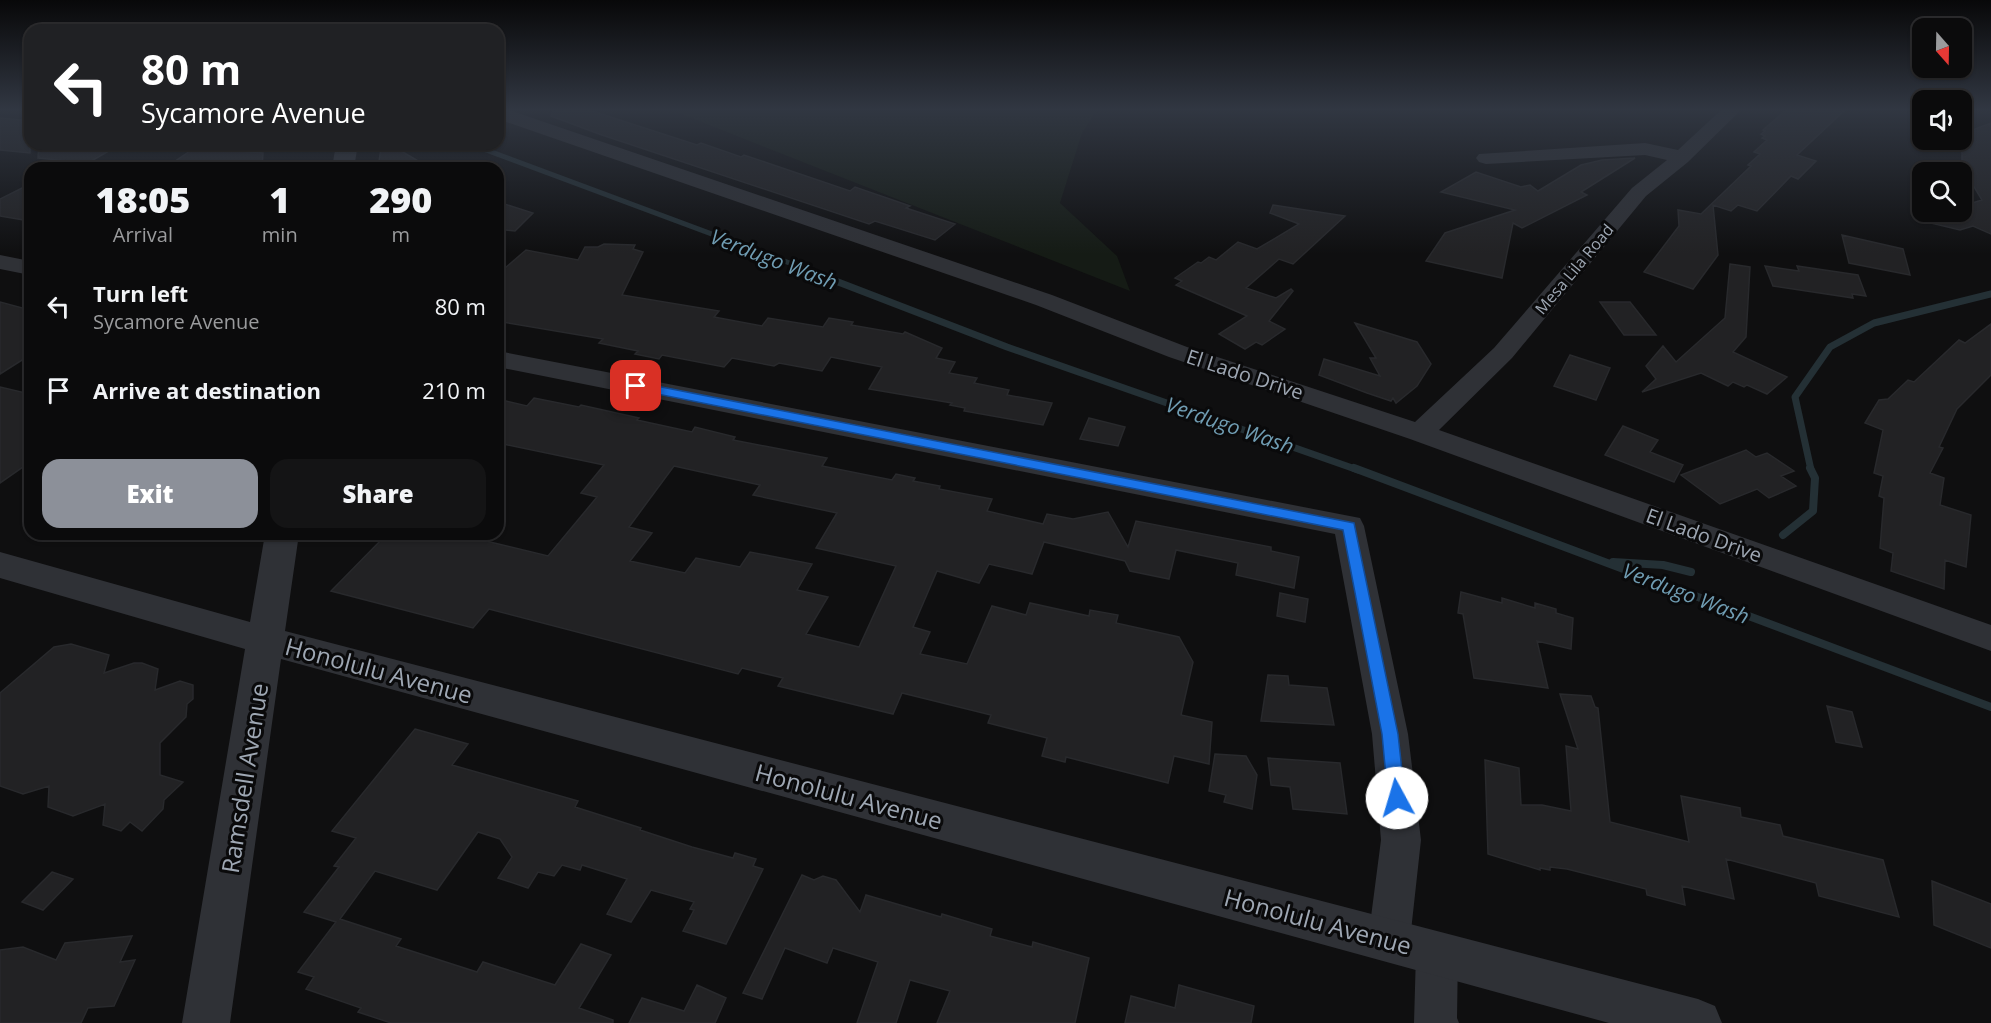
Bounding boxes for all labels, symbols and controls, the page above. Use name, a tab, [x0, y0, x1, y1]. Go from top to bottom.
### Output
north arrow	[1912, 18, 1972, 78]
map controls	[1912, 18, 1972, 222]
text: 80 m	[141, 40, 241, 97]
icon: left	[42, 48, 120, 126]
button: sound	[1912, 90, 1972, 150]
text: Sycamore Avenue	[141, 94, 366, 131]
button: search	[1912, 162, 1972, 222]
text: 18:05	[96, 175, 190, 224]
text: 1	[269, 175, 290, 224]
text: 290	[369, 175, 432, 224]
street label: Mesa Lila Road	[1530, 219, 1618, 319]
text: Arrival	[113, 221, 173, 248]
text: min	[262, 221, 298, 248]
text: m	[392, 221, 410, 248]
water label: Verdugo Wash	[707, 222, 841, 296]
text: Turn left	[93, 278, 188, 308]
icon: left	[42, 290, 75, 323]
text: 80 m	[435, 291, 486, 321]
text: Sycamore Avenue	[93, 308, 259, 335]
street label: El Lado Drive	[1183, 342, 1307, 406]
pin	[610, 360, 661, 411]
icon: arrive	[619, 369, 652, 402]
icon: arrive	[42, 374, 75, 407]
text: Arrive at destination	[93, 375, 321, 405]
text: 210 m	[422, 375, 486, 405]
water label: Verdugo Wash	[1162, 390, 1298, 460]
button: Exit	[42, 459, 258, 528]
button: Share	[270, 459, 486, 528]
street label: El Lado Drive	[1642, 502, 1766, 568]
water label: Verdugo Wash	[1619, 556, 1753, 630]
street label: Honolulu Avenue	[282, 629, 476, 711]
street label: Ramsdell Avenue	[213, 681, 275, 875]
street label: Honolulu Avenue	[752, 755, 946, 837]
position arrow	[1365, 766, 1429, 830]
street label: Honolulu Avenue	[1221, 880, 1415, 962]

